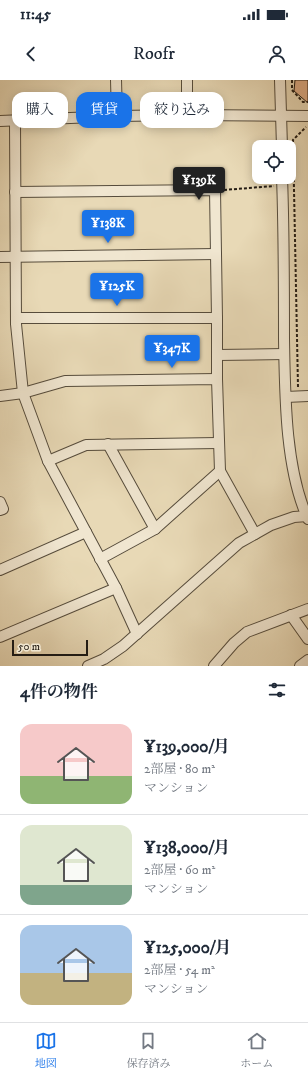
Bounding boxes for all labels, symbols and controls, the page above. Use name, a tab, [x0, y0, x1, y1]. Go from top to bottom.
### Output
text: 11:45	[20, 5, 51, 24]
icon: back	[20, 43, 42, 65]
text: Roofr	[133, 43, 175, 65]
icon: person	[266, 43, 288, 65]
chip: 購入	[12, 92, 68, 128]
chip: 賃貸	[76, 92, 132, 128]
chip: 絞り込み	[140, 92, 224, 128]
map controls	[252, 140, 296, 184]
button: locate	[252, 140, 296, 184]
pin: ¥139K	[171, 167, 227, 201]
text: ¥139K	[182, 172, 216, 188]
pin: ¥138K	[80, 210, 136, 244]
text: ¥138K	[91, 215, 125, 231]
pin: ¥125K	[89, 273, 145, 307]
text: ¥125K	[99, 278, 135, 294]
pin: ¥347K	[144, 335, 200, 369]
text: ¥347K	[154, 340, 190, 356]
scale bar	[12, 638, 88, 657]
text: 50 m	[18, 640, 40, 654]
icon: filters	[266, 679, 288, 701]
text: 4件の物件	[20, 681, 98, 703]
text: ¥139,000/月	[144, 736, 230, 758]
icon: home	[52, 740, 100, 788]
text: 2部屋 · 80 m²	[144, 761, 215, 777]
text: マンション	[144, 780, 208, 796]
text: ¥138,000/月	[144, 837, 230, 859]
icon: home	[52, 841, 100, 889]
text: 2部屋 · 60 m²	[144, 862, 215, 878]
text: マンション	[144, 881, 208, 897]
text: ¥125,000/月	[144, 937, 231, 959]
icon: home	[52, 941, 100, 989]
text: 2部屋 · 54 m²	[144, 962, 215, 978]
text: マンション	[144, 981, 208, 997]
tab: 地図	[35, 1030, 57, 1071]
tab: 保存済み	[126, 1030, 170, 1071]
tab: ホーム	[240, 1030, 273, 1071]

